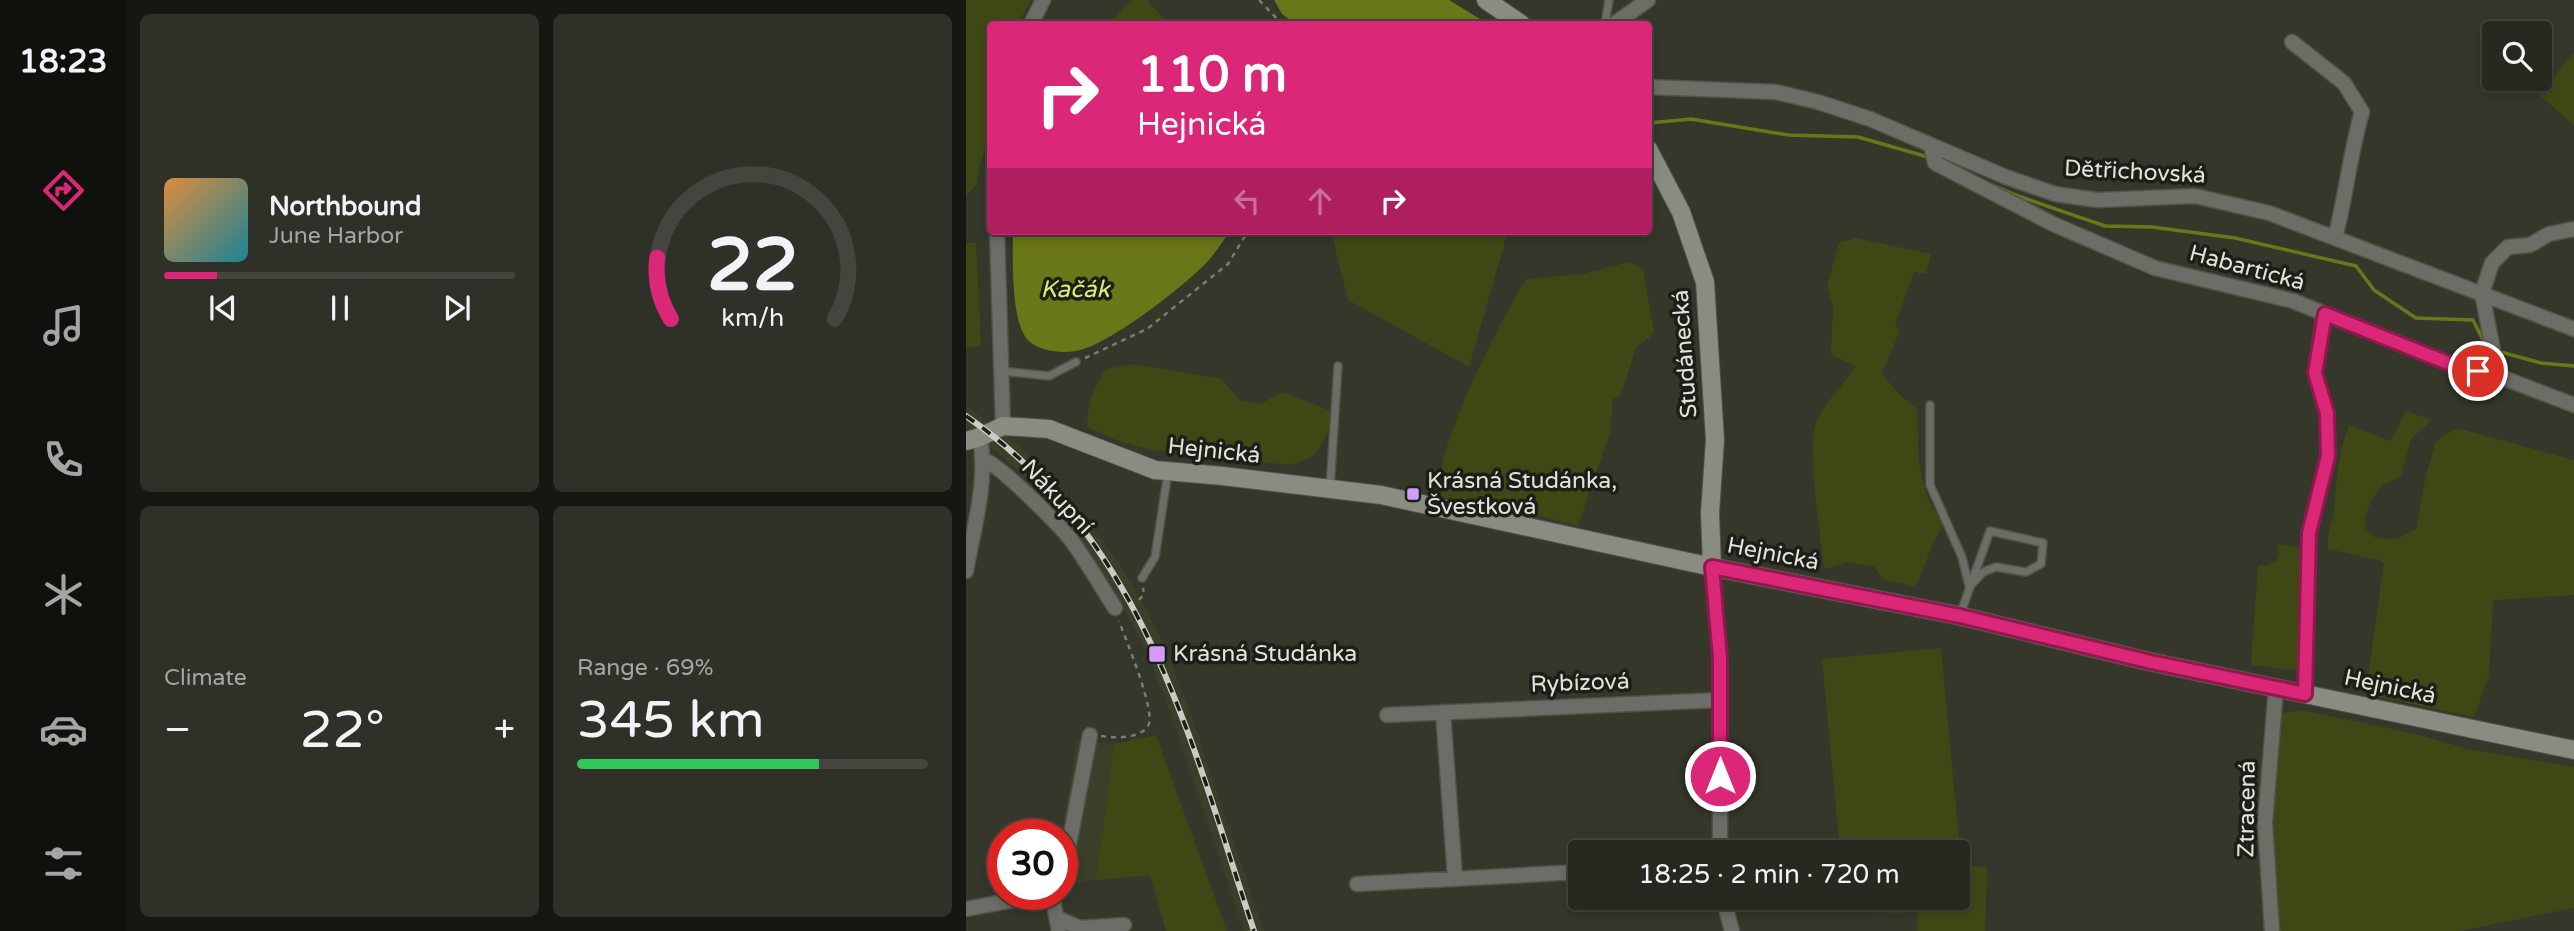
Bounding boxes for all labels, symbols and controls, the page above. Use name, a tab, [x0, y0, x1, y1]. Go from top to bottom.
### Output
map controls	[2482, 21, 2552, 91]
button: search	[2482, 21, 2552, 91]
text: 18:23	[19, 43, 107, 81]
text: 110 m	[1137, 46, 1287, 105]
icon: right	[1022, 49, 1113, 140]
text: Hejnická	[1137, 106, 1267, 144]
street label: Dětřichovská	[2063, 154, 2207, 190]
icon: directions	[39, 166, 88, 215]
icon: left	[1228, 182, 1266, 220]
icon: ahead	[1301, 182, 1339, 220]
icon: right	[1374, 182, 1412, 220]
text: Northbound	[269, 191, 421, 222]
text: June Harbor	[269, 222, 403, 250]
text: 22	[707, 222, 798, 310]
street label: Habartická	[2186, 239, 2308, 297]
water label: Kačák	[1041, 275, 1111, 304]
icon: previous	[204, 289, 242, 327]
icon: pause	[321, 289, 359, 327]
icon: next	[438, 289, 476, 327]
street label: Studánecká	[1667, 289, 1703, 419]
icon: music	[39, 301, 88, 350]
text: km/h	[721, 303, 784, 333]
pin	[2448, 341, 2508, 401]
icon: arrive	[2459, 352, 2497, 390]
street label: Hejnická	[1166, 432, 1262, 470]
icon: phone	[39, 435, 88, 484]
street label: Nákupní	[1015, 454, 1099, 540]
place label: Krásná Studánka, Švestková	[1427, 467, 1617, 521]
marker: Krásná Studánka, Švestková	[1405, 486, 1421, 502]
street label: Hejnická	[1725, 531, 1821, 577]
icon: climate	[39, 570, 88, 619]
place label: Krásná Studánka	[1173, 640, 1357, 668]
marker: Krásná Studánka	[1147, 644, 1167, 664]
text: Range · 69%	[577, 654, 713, 682]
text: Climate	[164, 664, 247, 692]
street label: Hejnická	[2342, 664, 2438, 710]
street label: Rybízová	[1530, 667, 1630, 699]
text: 345 km	[577, 689, 765, 752]
text: 22°	[300, 699, 385, 762]
icon: car	[39, 705, 88, 754]
text: −	[164, 707, 191, 753]
text: +	[494, 707, 515, 753]
position arrow	[1683, 739, 1757, 813]
street label: Ztracená	[2232, 760, 2262, 858]
speed limit sign: 30	[987, 819, 1078, 910]
icon: filters	[39, 839, 88, 888]
text: 18:25 · 2 min · 720 m	[1638, 859, 1900, 890]

